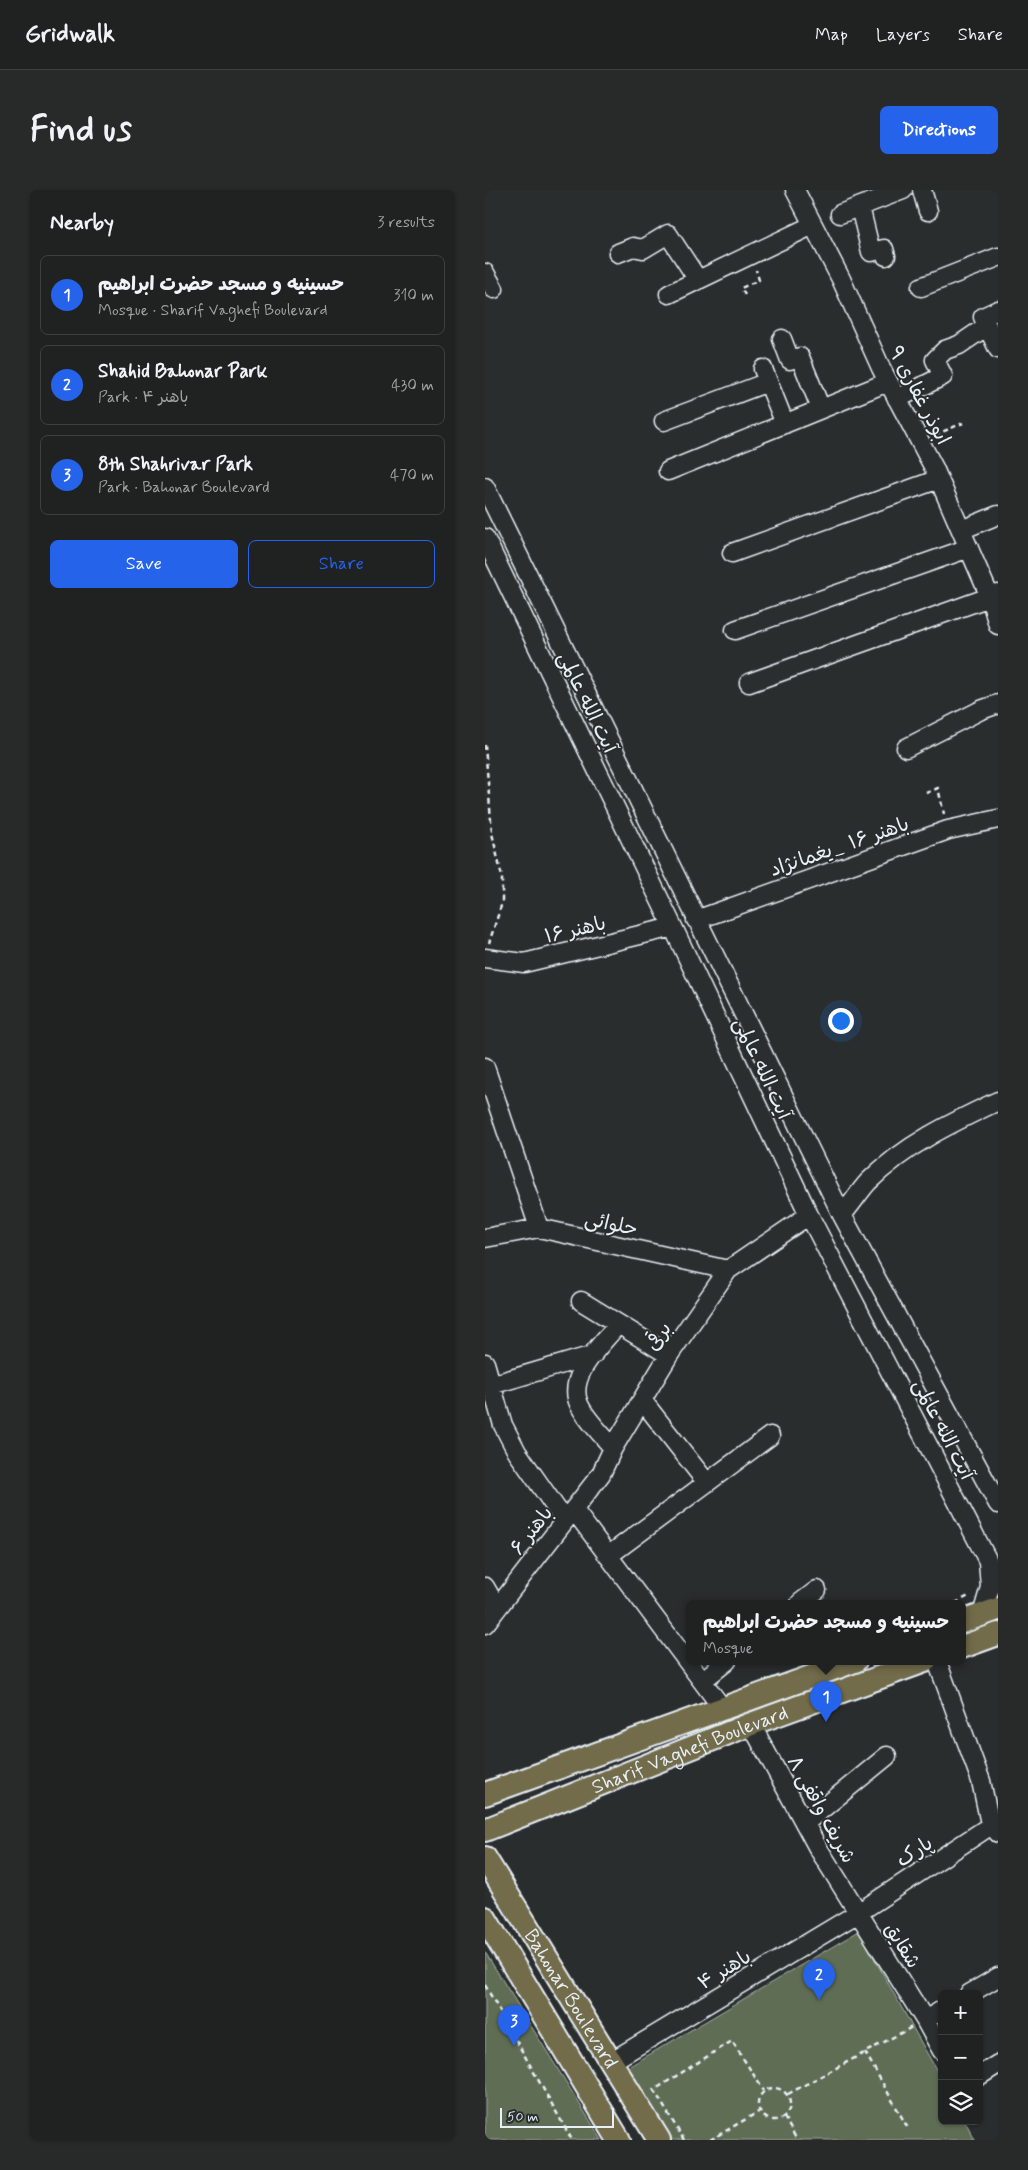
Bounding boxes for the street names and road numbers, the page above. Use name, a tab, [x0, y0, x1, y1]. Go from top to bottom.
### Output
street label: ابوذر غفاری ۹	[881, 342, 956, 450]
street label: آیت الله عالمی	[550, 647, 623, 759]
street label: باهنر ۱۶ _یغمانژاد	[766, 811, 913, 884]
street label: باهنر ۱۶	[542, 910, 609, 951]
street label: آیت الله عالمی	[726, 1013, 797, 1125]
street label: حلوائی	[582, 1206, 639, 1243]
street label: برقی	[639, 1316, 679, 1357]
street label: آیت الله عالمی	[906, 1375, 980, 1486]
street label: باهنر ۶	[505, 1501, 560, 1561]
street label: Sharif Vaghefi Boulevard	[588, 1700, 792, 1801]
street label: شریف واقفی ۸	[780, 1751, 861, 1868]
street label: پارک	[891, 1830, 938, 1874]
street label: شقایق	[877, 1918, 926, 1974]
street label: Bahonar Boulevard	[517, 1924, 624, 2074]
street label: باهنر ۴	[693, 1944, 757, 1997]

